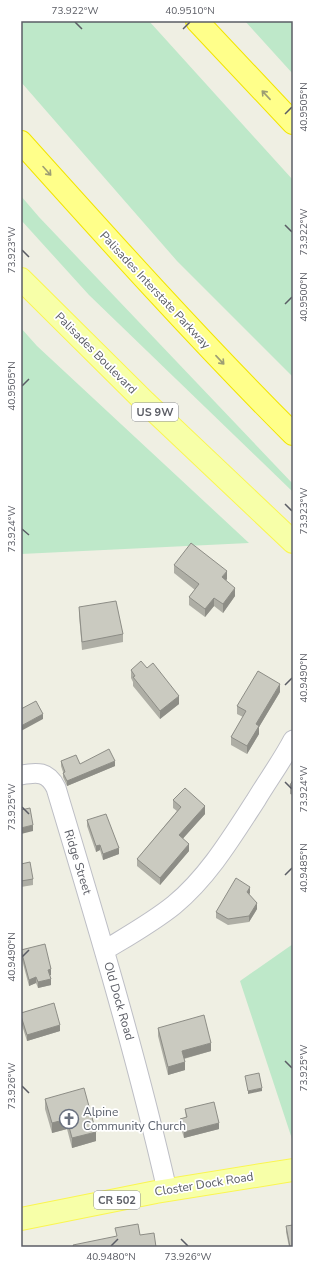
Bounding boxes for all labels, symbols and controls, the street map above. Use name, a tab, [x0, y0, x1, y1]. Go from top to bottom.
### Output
text: 73.922°W	[51, 4, 99, 18]
text: 40.9510°N	[165, 4, 215, 18]
text: 40.9505°N	[297, 82, 311, 132]
one-way arrow	[262, 89, 271, 100]
one-way arrow	[42, 166, 52, 176]
text: 73.922°W	[297, 208, 311, 256]
text: 73.923°W	[5, 226, 19, 274]
street label: Palisades Interstate Parkway	[96, 228, 214, 353]
text: 40.9500°N	[297, 272, 311, 322]
street label: Palisades Boulevard	[52, 309, 140, 397]
one-way arrow	[215, 355, 224, 365]
text: 40.9505°N	[5, 361, 19, 411]
road number: US 9W	[132, 403, 178, 421]
text: 73.923°W	[297, 487, 311, 535]
text: 73.924°W	[5, 505, 19, 553]
text: 40.9490°N	[297, 653, 311, 703]
text: 73.924°W	[297, 765, 311, 813]
text: 73.925°W	[5, 783, 19, 831]
street label: Ridge Street	[61, 828, 96, 897]
text: 40.9485°N	[297, 843, 311, 893]
text: 40.9490°N	[5, 932, 19, 982]
street label: Old Dock Road	[100, 960, 138, 1042]
text: 73.925°W	[297, 1044, 311, 1092]
text: 73.926°W	[5, 1062, 19, 1110]
place label: Alpine Community Church	[83, 1104, 186, 1134]
church icon: Alpine Community Church	[58, 1108, 80, 1130]
street label: Closter Dock Road	[153, 1168, 255, 1200]
road number: CR 502	[94, 1191, 140, 1209]
text: 40.9480°N	[86, 1250, 136, 1264]
text: 73.926°W	[164, 1250, 212, 1264]

